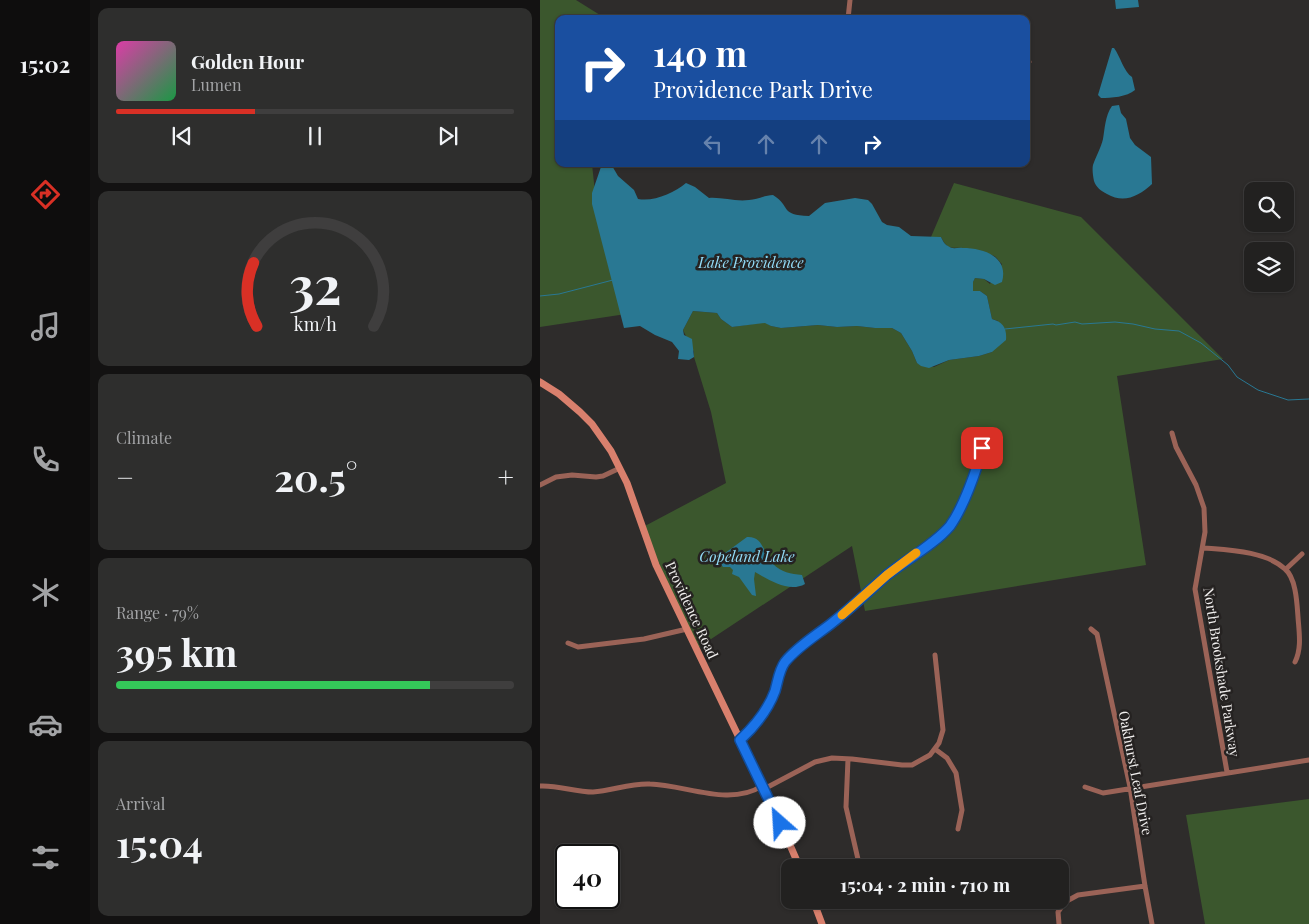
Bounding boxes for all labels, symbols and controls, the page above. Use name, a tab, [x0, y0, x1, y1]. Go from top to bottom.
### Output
text: 140 m	[653, 29, 747, 76]
icon: right	[570, 35, 635, 100]
text: Golden Hour	[191, 48, 304, 74]
text: 15:02	[20, 49, 70, 79]
text: Lumen	[191, 74, 242, 95]
text: Providence Park Drive	[653, 74, 873, 104]
icon: previous	[168, 122, 196, 150]
icon: pause	[301, 122, 329, 150]
icon: next	[434, 122, 462, 150]
icon: left	[699, 130, 727, 158]
icon: ahead	[752, 130, 780, 158]
icon: ahead	[805, 130, 833, 158]
icon: right	[858, 130, 886, 158]
icon: directions	[28, 177, 63, 212]
map controls	[1244, 182, 1294, 292]
button: search	[1244, 182, 1294, 232]
button: layers	[1244, 242, 1294, 292]
text: 32	[289, 249, 341, 318]
water label: Lake Providence	[697, 252, 804, 272]
icon: music	[28, 309, 63, 344]
text: km/h	[294, 312, 337, 335]
text: Climate	[116, 427, 172, 448]
pin	[961, 427, 1003, 469]
icon: arrive	[968, 434, 996, 462]
icon: phone	[28, 442, 63, 477]
text: 20.5°	[274, 451, 357, 502]
text: −	[116, 458, 134, 495]
text: +	[498, 458, 514, 495]
water label: Copeland Lake	[699, 546, 795, 566]
street label: Providence Road	[661, 558, 723, 662]
icon: climate	[28, 575, 63, 610]
street label: North Brookshade Parkway	[1199, 586, 1245, 758]
text: Range · 79%	[116, 602, 199, 623]
text: 395 km	[116, 626, 237, 677]
icon: car	[28, 707, 63, 742]
street label: Oakhurst Leaf Drive	[1115, 709, 1157, 837]
text: Arrival	[116, 793, 165, 814]
position arrow	[753, 796, 805, 848]
text: 15:04	[116, 817, 203, 868]
icon: filters	[28, 840, 63, 875]
speed limit sign: 40	[555, 844, 620, 909]
text: 15:04 · 2 min · 710 m	[840, 871, 1010, 897]

